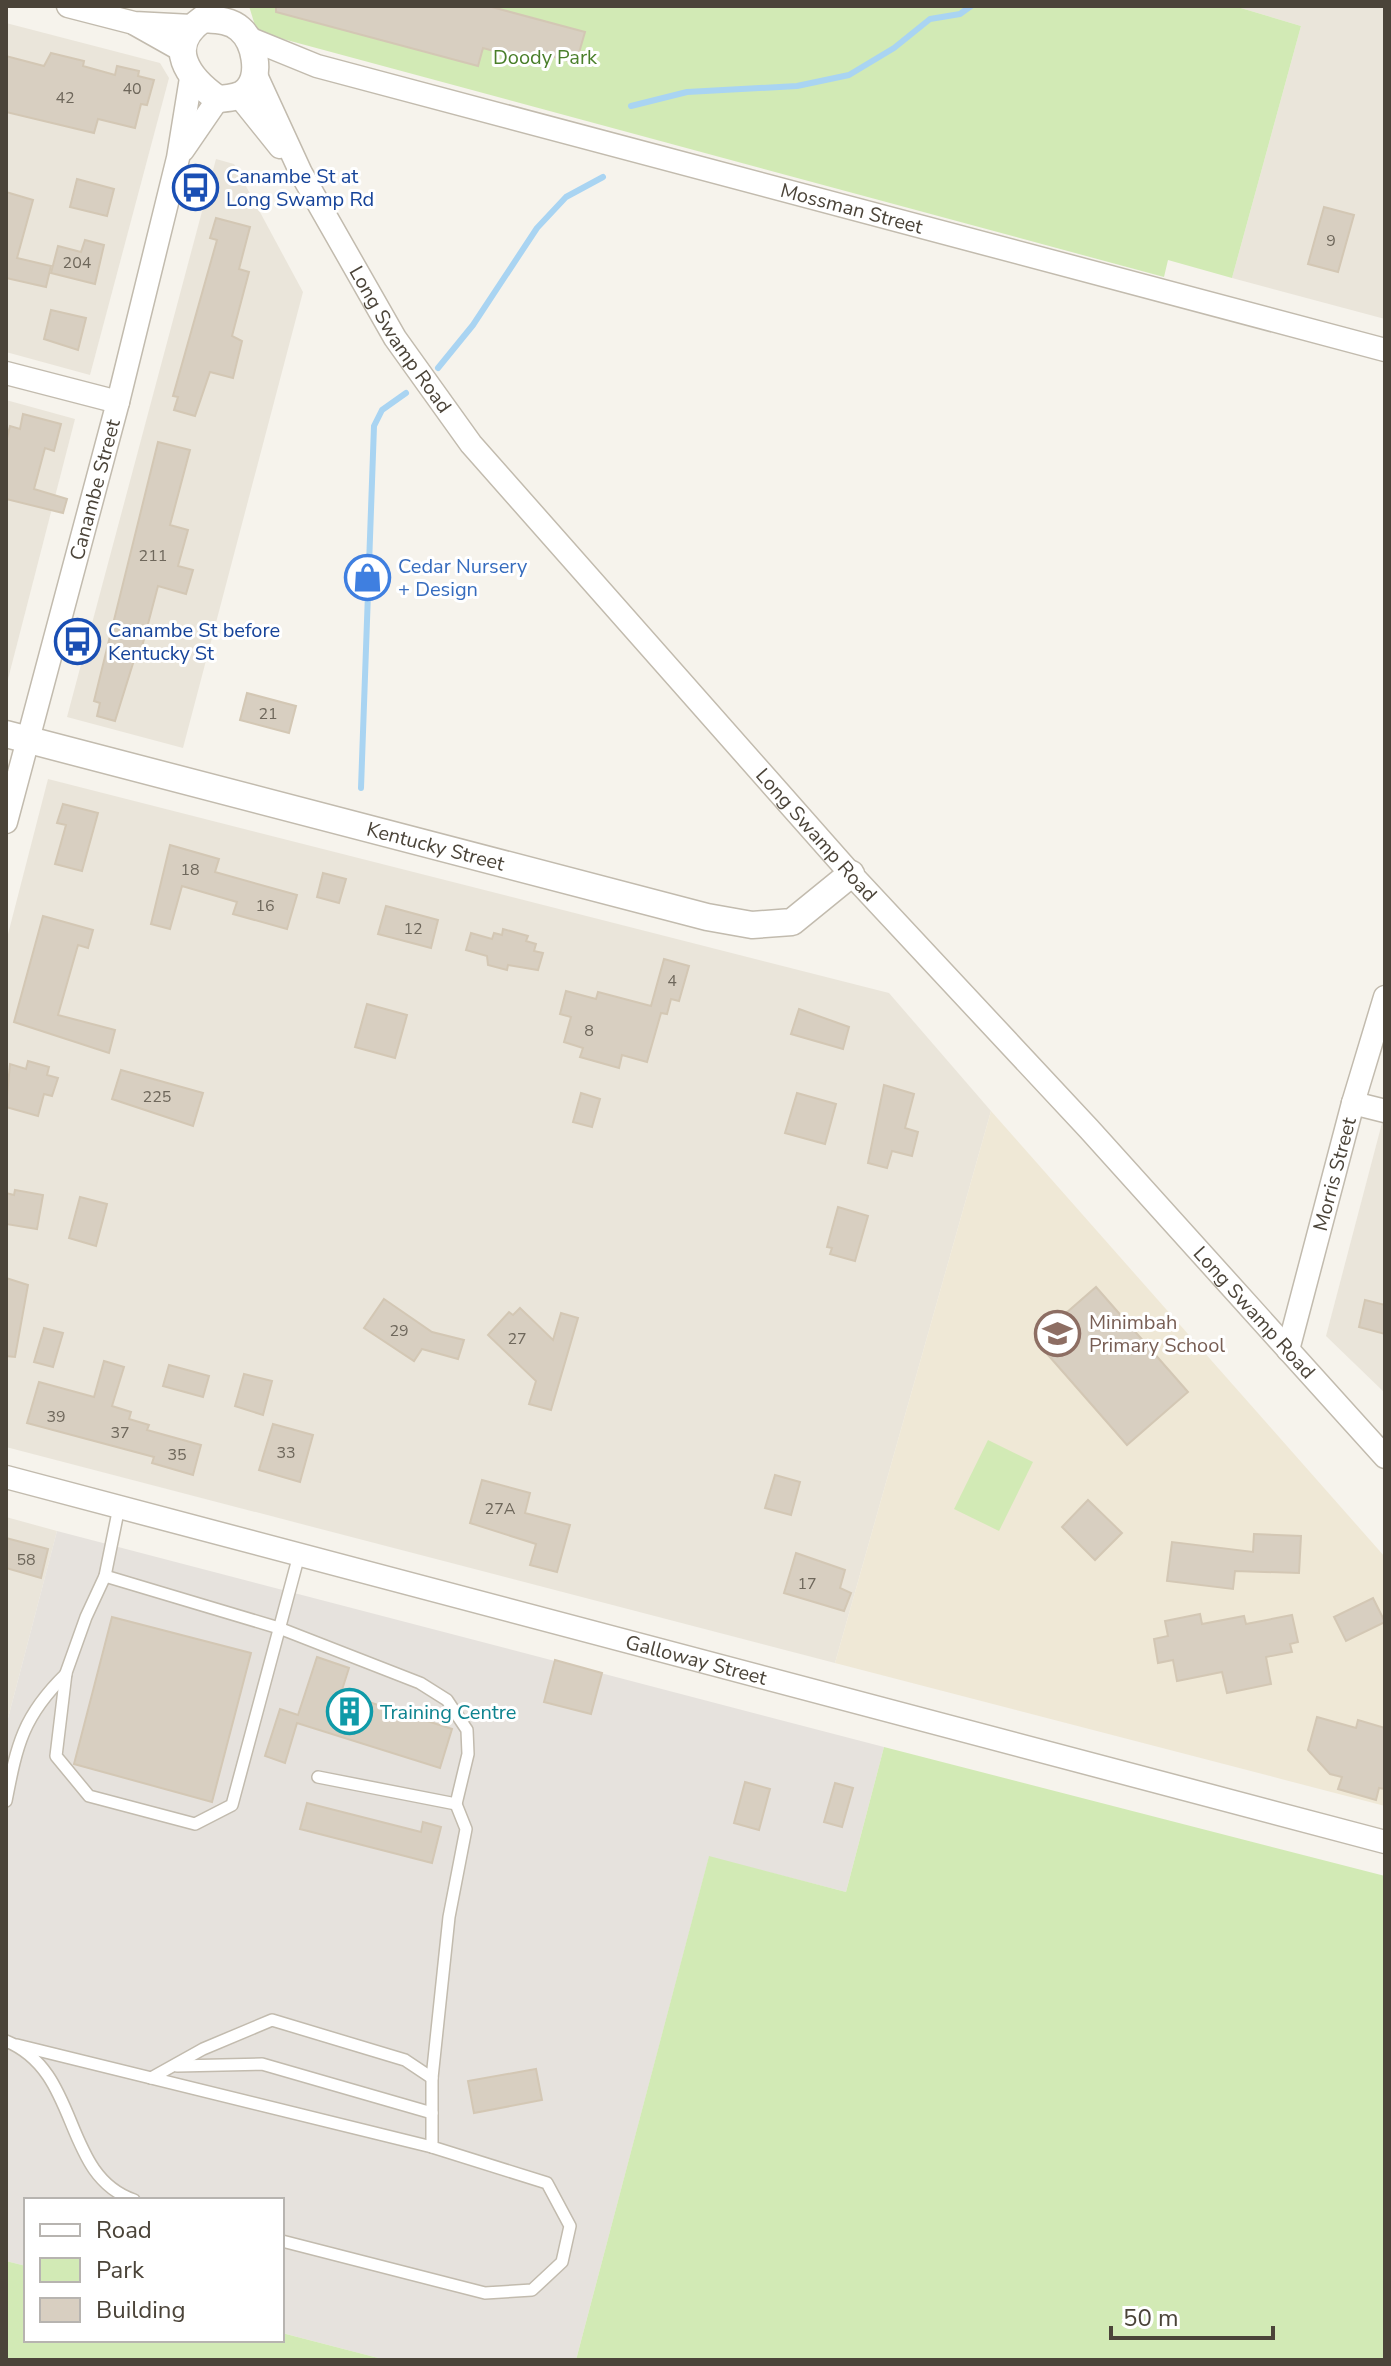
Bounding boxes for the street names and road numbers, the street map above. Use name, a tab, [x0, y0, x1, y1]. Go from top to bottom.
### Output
street label: Mossman Street	[777, 177, 927, 241]
street label: Long Swamp Road	[343, 261, 457, 419]
street label: Canambe Street	[63, 415, 127, 563]
street label: Long Swamp Road	[750, 763, 883, 908]
street label: Kentucky Street	[364, 816, 508, 878]
street label: Morris Street	[1307, 1113, 1363, 1234]
street label: Long Swamp Road	[1187, 1240, 1321, 1385]
street label: Galloway Street	[623, 1629, 771, 1692]

